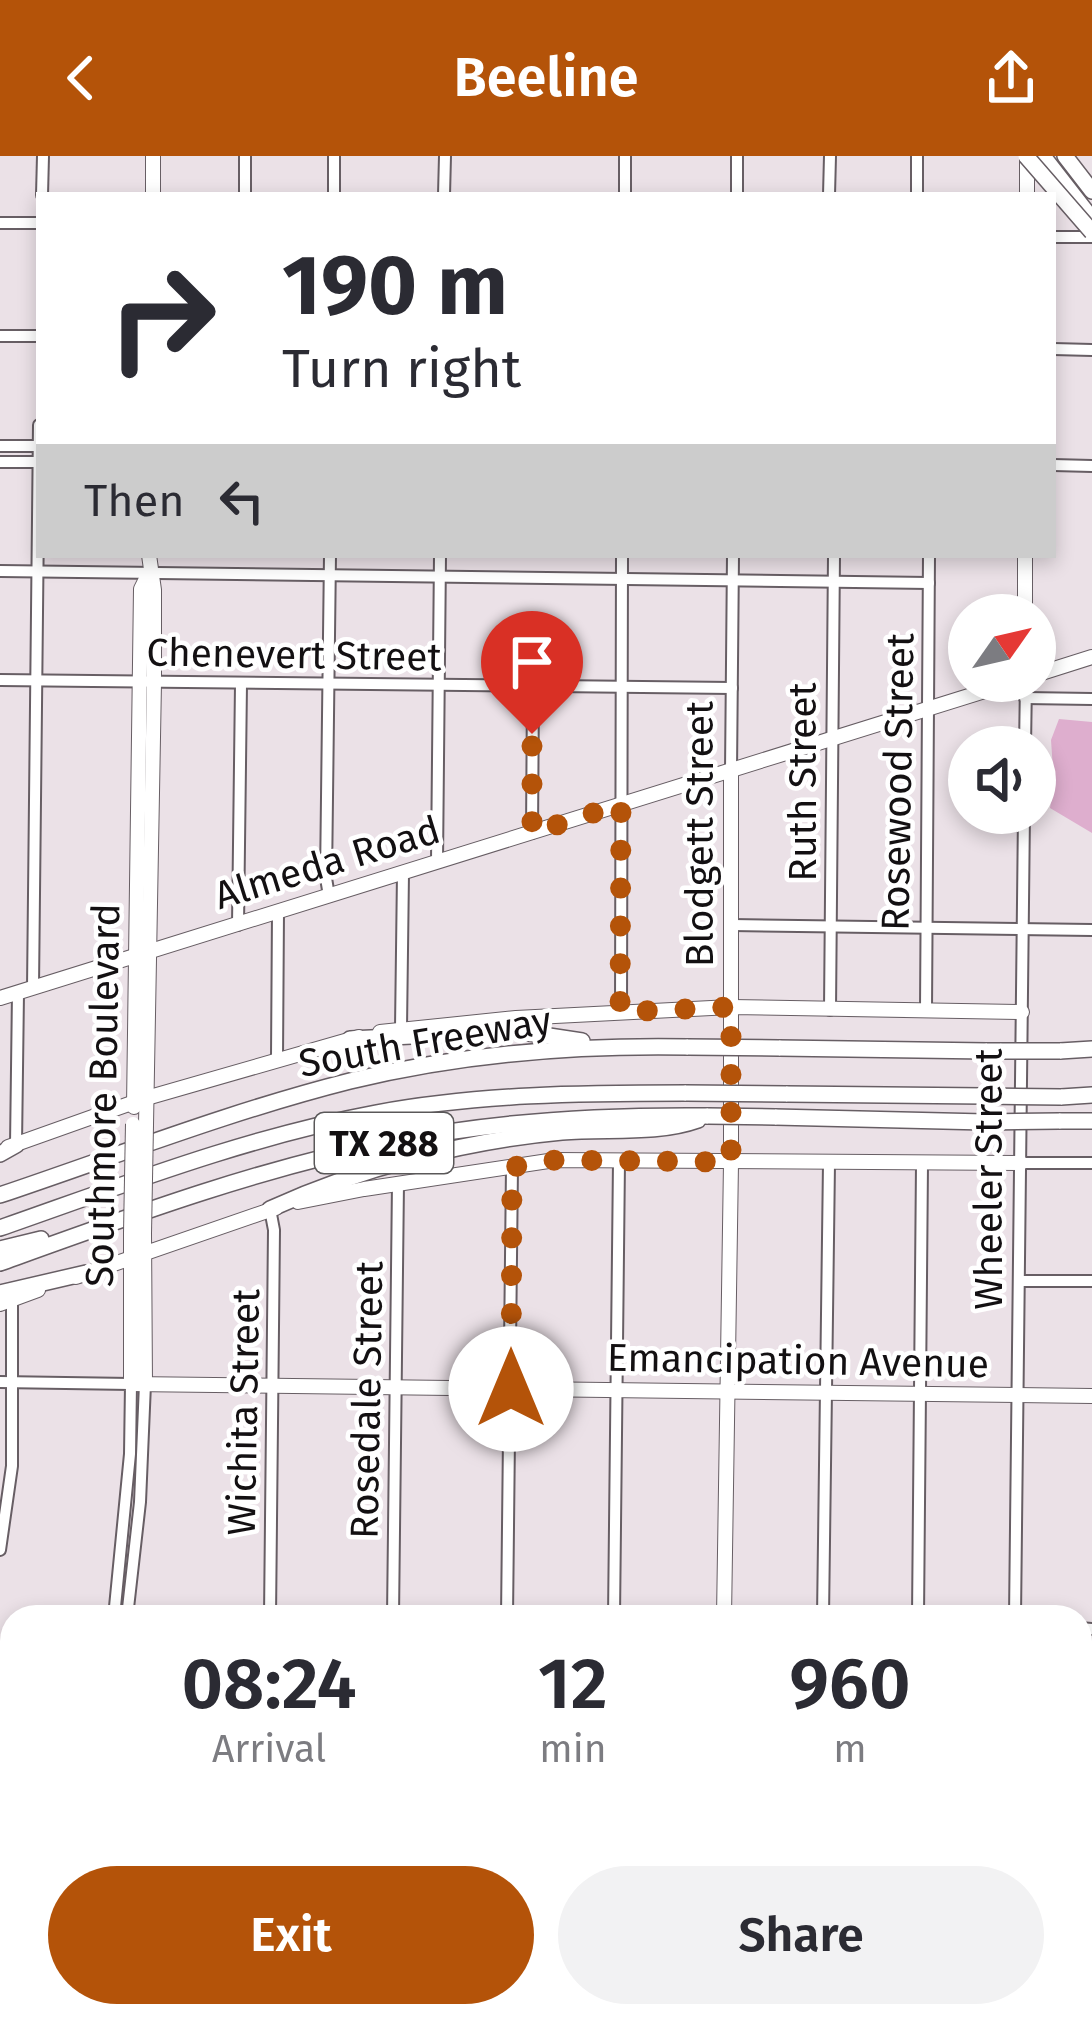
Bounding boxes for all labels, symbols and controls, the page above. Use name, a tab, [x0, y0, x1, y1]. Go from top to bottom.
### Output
icon: back	[48, 45, 114, 111]
icon: share	[978, 45, 1044, 111]
text: Beeline	[454, 46, 638, 110]
text: 190 m	[282, 235, 508, 336]
icon: right	[84, 240, 240, 396]
text: Turn right	[282, 337, 521, 401]
icon: left	[209, 468, 275, 534]
text: Then	[84, 474, 185, 528]
north arrow	[948, 594, 1056, 702]
map controls	[948, 594, 1056, 834]
pin	[481, 611, 583, 734]
street label: Chenevert Street	[146, 629, 443, 681]
icon: arrive	[499, 629, 565, 695]
street label: Rosewood Street	[872, 632, 924, 932]
street label: Ruth Street	[780, 681, 826, 882]
street label: Blodgett Street	[677, 700, 723, 967]
button: sound	[948, 726, 1056, 834]
street label: Almeda Road	[209, 807, 446, 919]
street label: Southmore Boulevard	[77, 903, 129, 1287]
street label: South Freeway	[295, 997, 555, 1087]
street label: Wheeler Street	[966, 1047, 1012, 1310]
road number: TX 288	[315, 1113, 453, 1173]
street label: Rosedale Street	[342, 1260, 392, 1539]
street label: Wichita Street	[219, 1287, 269, 1536]
position arrow	[448, 1326, 574, 1452]
street label: Emancipation Avenue	[607, 1335, 989, 1387]
text: 08:24	[181, 1641, 357, 1727]
text: 12	[538, 1641, 608, 1727]
text: 960	[789, 1641, 911, 1727]
text: Arrival	[212, 1726, 326, 1772]
text: min	[539, 1726, 607, 1772]
text: m	[833, 1726, 867, 1772]
button: Exit	[48, 1866, 534, 2004]
button: Share	[558, 1866, 1044, 2004]

